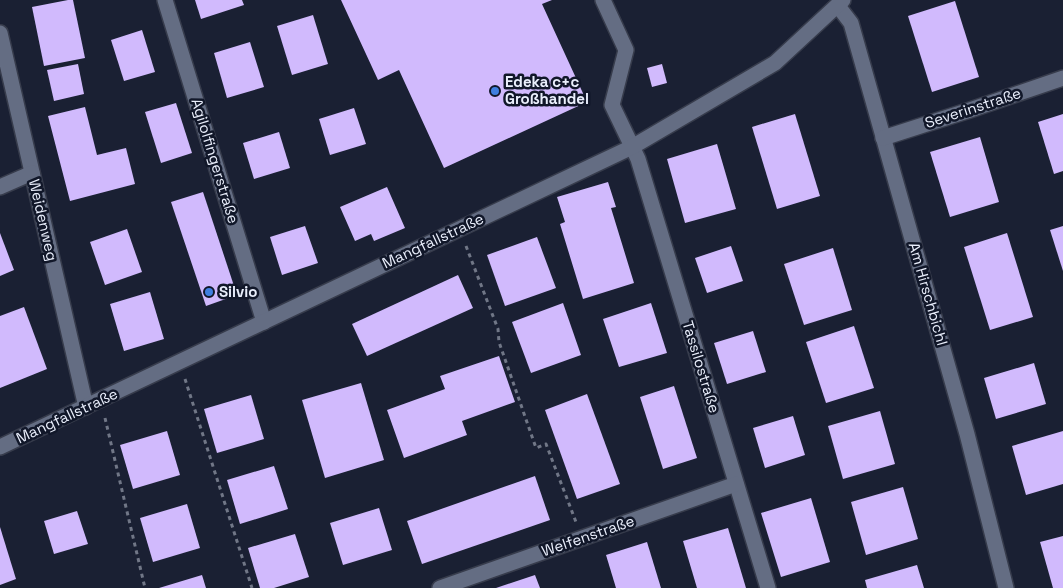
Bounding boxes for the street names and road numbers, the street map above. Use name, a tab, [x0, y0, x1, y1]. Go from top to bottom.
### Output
street label: Severinstraße	[922, 83, 1023, 132]
street label: Agilolfingerstraße	[187, 96, 244, 226]
street label: Weidenweg	[25, 177, 62, 263]
street label: Mangfallstraße	[379, 209, 487, 272]
street label: Am Hirschbichl	[905, 240, 952, 348]
street label: Tassilostraße	[678, 318, 725, 415]
street label: Mangfallstraße	[13, 384, 121, 447]
street label: Welfenstraße	[539, 511, 637, 560]

